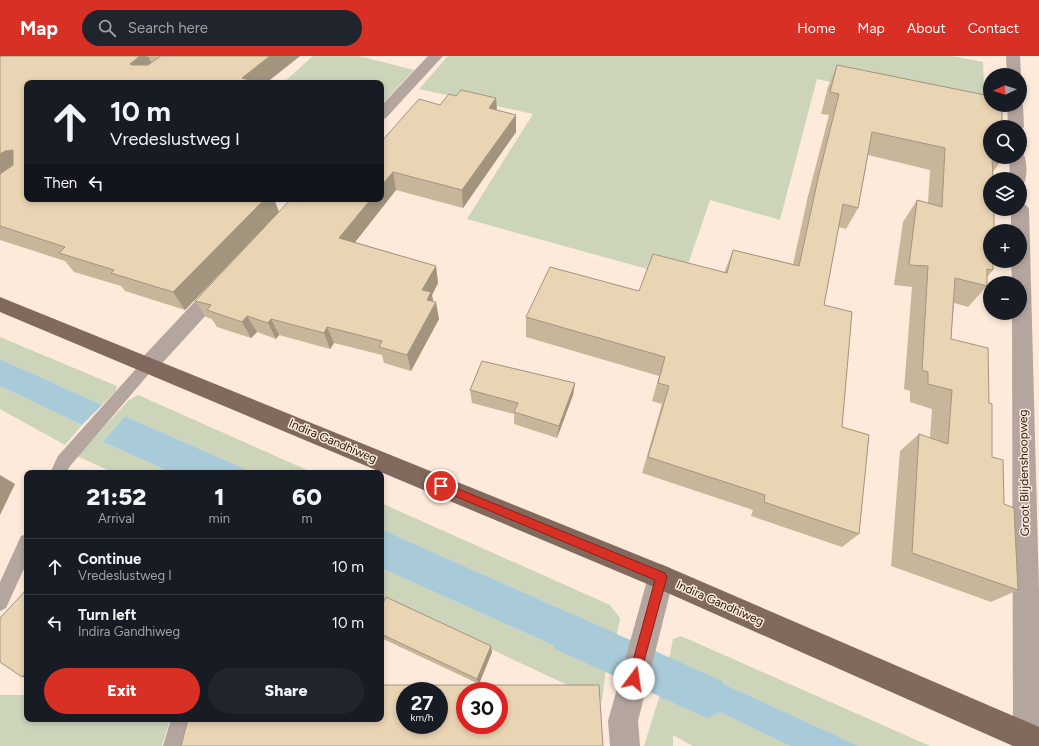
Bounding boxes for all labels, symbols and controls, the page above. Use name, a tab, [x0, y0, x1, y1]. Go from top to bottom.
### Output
search box	[82, 10, 362, 46]
text: Map	[20, 17, 58, 40]
icon: search	[96, 17, 118, 39]
text: Search here	[128, 19, 208, 37]
text: Home	[797, 20, 836, 37]
text: Map	[858, 20, 885, 37]
text: About	[907, 20, 946, 37]
text: Contact	[968, 20, 1019, 37]
north arrow	[983, 68, 1027, 112]
map controls	[983, 68, 1027, 320]
text: 10 m	[110, 94, 171, 128]
icon: ahead	[44, 96, 96, 148]
button: search	[983, 120, 1027, 164]
text: Vredeslustweg I	[110, 128, 240, 150]
icon: left	[85, 172, 107, 194]
button: layers	[983, 172, 1027, 216]
text: Then	[44, 174, 77, 192]
button: +	[983, 224, 1027, 268]
button: −	[983, 276, 1027, 320]
street label: Groot Blijdenshoopweg	[1016, 409, 1032, 537]
street label: Indira Gandhiweg	[287, 416, 379, 466]
pin	[424, 469, 458, 503]
icon: arrive	[430, 475, 452, 497]
text: 21:52	[86, 482, 146, 511]
text: 1	[214, 482, 224, 511]
text: 60	[292, 482, 322, 511]
text: Arrival	[98, 511, 135, 526]
text: min	[209, 511, 230, 526]
text: m	[301, 511, 313, 526]
text: Continue	[78, 550, 141, 568]
icon: ahead	[44, 556, 66, 578]
text: 10 m	[332, 558, 364, 576]
text: Vredeslustweg I	[78, 568, 172, 583]
street label: Indira Gandhiweg	[674, 577, 766, 629]
text: Turn left	[78, 606, 136, 624]
icon: left	[44, 612, 66, 634]
text: 10 m	[332, 614, 364, 632]
text: Indira Gandhiweg	[78, 624, 180, 639]
position arrow	[613, 658, 655, 700]
button: Exit	[44, 668, 200, 714]
button: Share	[208, 668, 364, 714]
speed limit sign: 30	[456, 682, 508, 734]
text: 27	[411, 691, 433, 715]
text: km/h	[411, 711, 433, 724]

